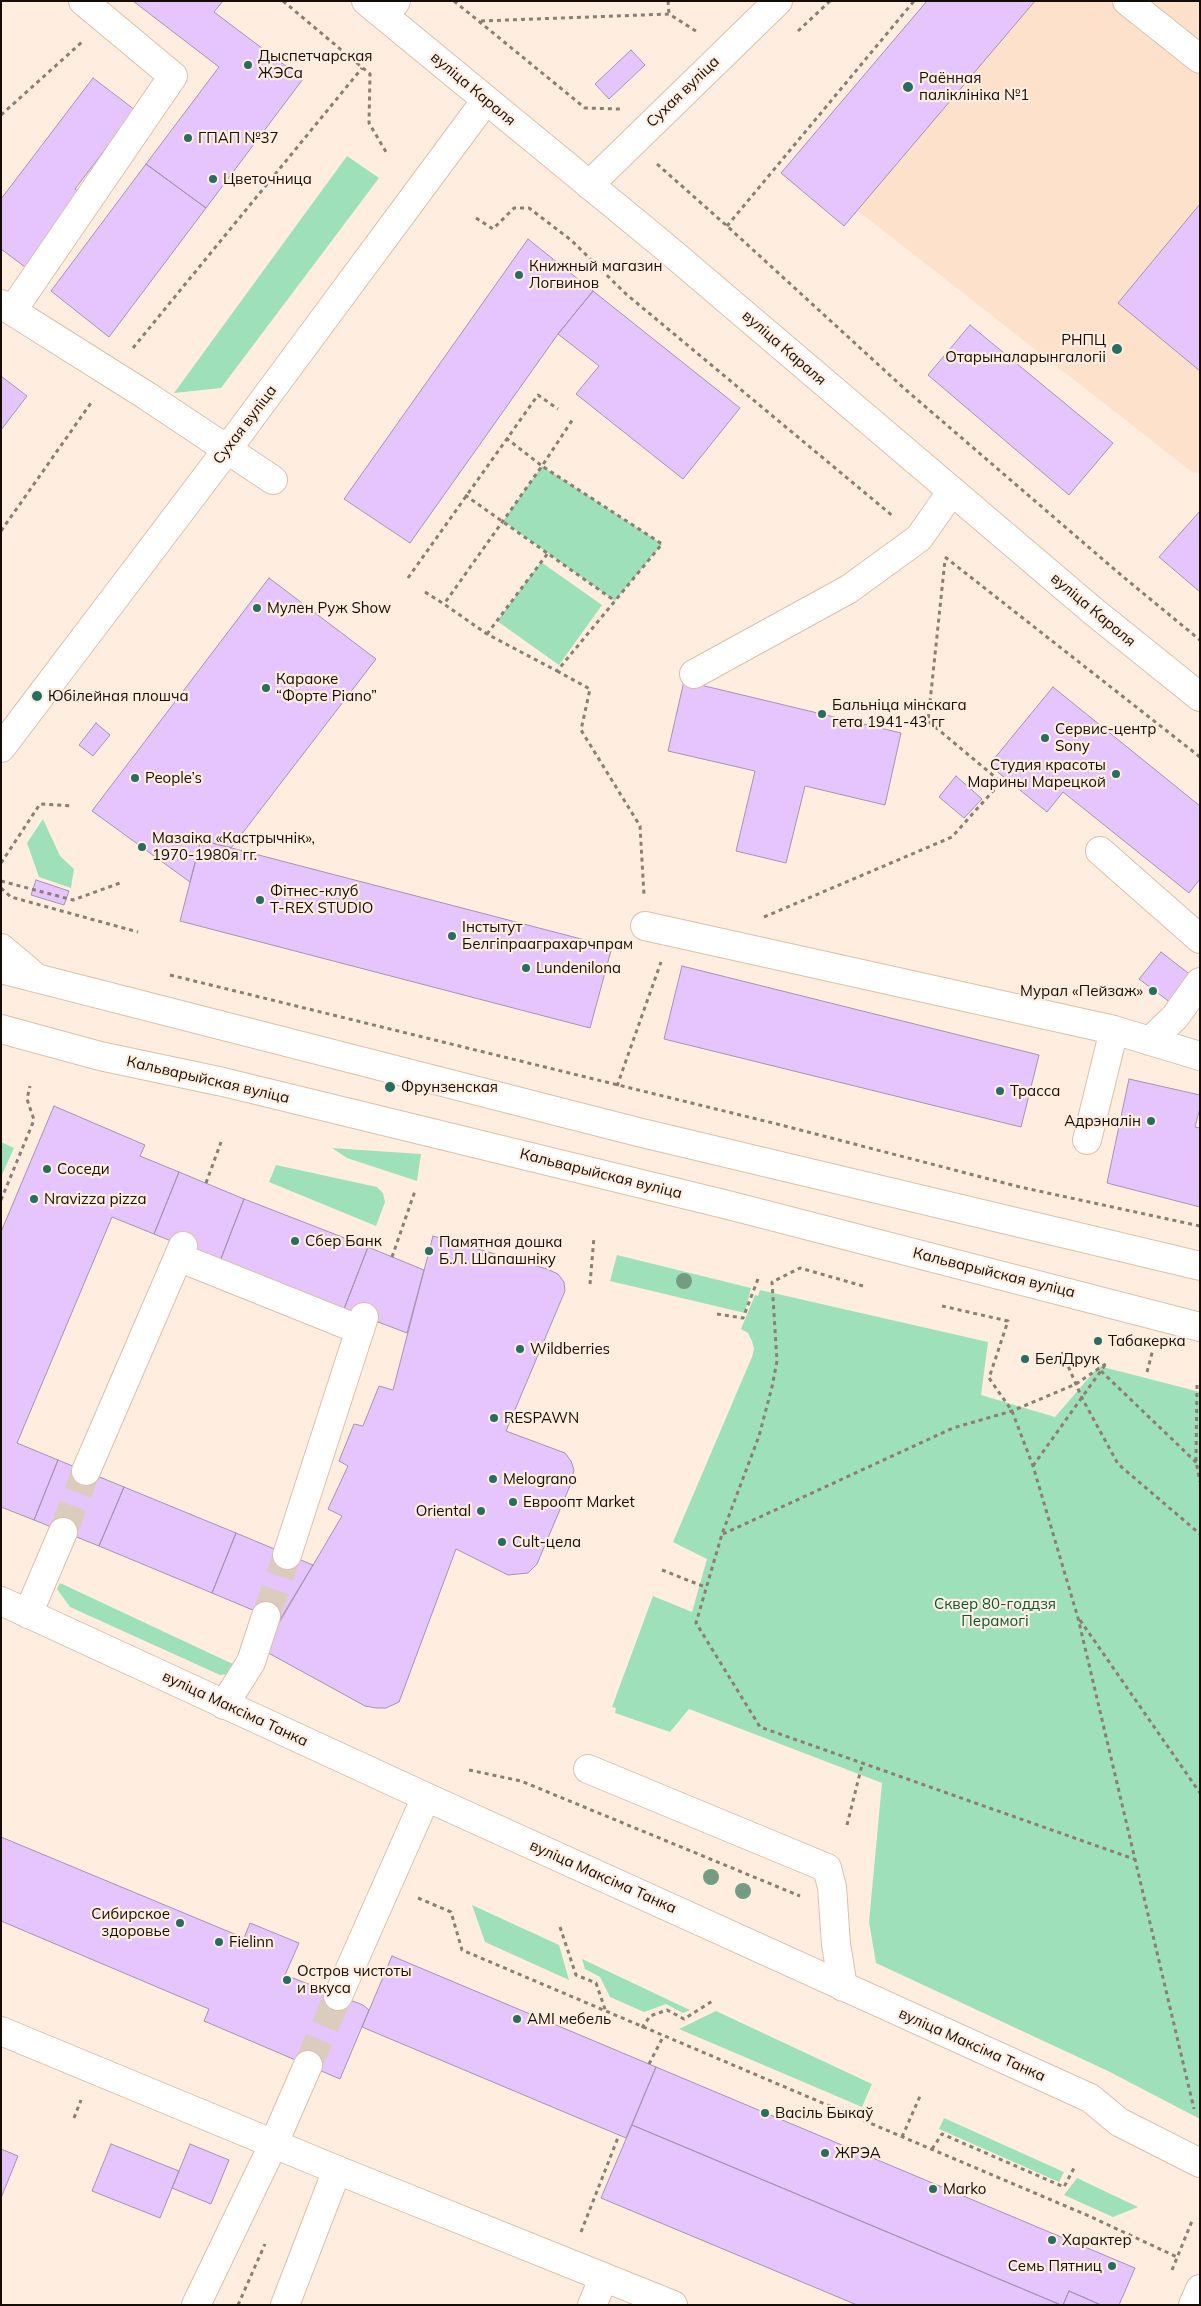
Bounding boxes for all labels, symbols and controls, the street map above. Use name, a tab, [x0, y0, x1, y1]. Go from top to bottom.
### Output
place label: Дыспетчарская ЖЭСа	[258, 47, 373, 82]
street label: вуліца Караля	[427, 48, 519, 130]
street label: Сухая вуліца	[643, 53, 723, 131]
marker: Дыспетчарская ЖЭСа	[242, 59, 254, 71]
place label: Раённая паліклініка №1	[919, 69, 1029, 104]
marker: Раённая паліклініка №1	[901, 80, 915, 94]
place label: ГПАП №37	[198, 129, 279, 147]
marker: ГПАП №37	[182, 132, 194, 144]
place label: Цветочница	[223, 170, 312, 188]
marker: Цветочница	[207, 173, 219, 185]
place label: Книжный магазин Логвинов	[529, 257, 662, 292]
marker: Книжный магазин Логвинов	[513, 269, 525, 281]
street label: вуліца Караля	[738, 307, 830, 389]
place label: РНПЦ Отарыналарынгалогіі	[945, 331, 1106, 366]
marker: РНПЦ Отарыналарынгалогіі	[1110, 342, 1124, 356]
street label: Сухая вуліца	[209, 382, 281, 468]
street label: вуліца Караля	[1047, 569, 1139, 651]
place label: Мулен Руж Show	[267, 599, 391, 617]
marker: Мулен Руж Show	[251, 602, 263, 614]
place label: Караоке “Форте Piano”	[276, 670, 377, 705]
marker: Караоке “Форте Piano”	[260, 682, 272, 694]
place label: Юбілейная плошча	[48, 687, 189, 705]
marker: Юбілейная плошча	[30, 689, 44, 703]
place label: Бальніца мінскага гета 1941-43 гг	[832, 696, 967, 731]
marker: Бальніца мінскага гета 1941-43 гг	[816, 708, 828, 720]
place label: Сервис-центр Sony	[1055, 720, 1156, 755]
marker: Сервис-центр Sony	[1039, 732, 1051, 744]
place label: Студия красоты Марины Марецкой	[968, 756, 1106, 791]
marker: Студия красоты Марины Марецкой	[1110, 768, 1122, 780]
place label: People’s	[145, 769, 202, 787]
marker: People’s	[129, 772, 141, 784]
place label: Мазаіка «Кастрычнік», 1970-1980я гг.	[152, 829, 315, 864]
marker: Мазаіка «Кастрычнік», 1970-1980я гг.	[136, 841, 148, 853]
place label: Фітнес-клуб T-REX STUDIO	[270, 882, 373, 917]
marker: Фітнес-клуб T-REX STUDIO	[254, 894, 266, 906]
place label: Інстытут Белгіпрааграхарчпрам	[462, 918, 633, 953]
marker: Інстытут Белгіпрааграхарчпрам	[446, 930, 458, 942]
place label: Lundenilona	[536, 959, 621, 977]
marker: Lundenilona	[520, 962, 532, 974]
place label: Мурал «Пейзаж»	[1020, 982, 1143, 1000]
marker: Мурал «Пейзаж»	[1147, 985, 1159, 997]
street label: Кальварыйская вуліца	[125, 1052, 291, 1108]
place label: Фрунзенская	[401, 1078, 498, 1096]
marker: Фрунзенская	[383, 1080, 397, 1094]
place label: Трасса	[1010, 1082, 1061, 1100]
marker: Трасса	[994, 1085, 1006, 1097]
place label: Адрэналін	[1064, 1112, 1141, 1130]
marker: Адрэналін	[1145, 1115, 1157, 1127]
street label: Кальварыйская вуліца	[518, 1145, 684, 1203]
place label: Соседи	[57, 1160, 110, 1178]
marker: Соседи	[41, 1163, 53, 1175]
place label: Nravizza pizza	[44, 1190, 147, 1208]
marker: Nravizza pizza	[28, 1193, 40, 1205]
place label: Сбер Банк	[305, 1232, 382, 1250]
place label: Памятная дошка Б.Л. Шапашніку	[439, 1233, 562, 1268]
marker: Сбер Банк	[289, 1235, 301, 1247]
street label: Кальварыйская вуліца	[911, 1244, 1077, 1302]
marker: Памятная дошка Б.Л. Шапашніку	[423, 1245, 435, 1257]
place label: Табакерка	[1108, 1332, 1186, 1350]
marker: Табакерка	[1092, 1335, 1104, 1347]
place label: Wildberries	[530, 1340, 610, 1358]
marker: Wildberries	[514, 1343, 526, 1355]
place label: БелДрук	[1035, 1350, 1100, 1368]
marker: БелДрук	[1019, 1353, 1031, 1365]
place label: RESPAWN	[504, 1409, 579, 1427]
marker: RESPAWN	[488, 1412, 500, 1424]
place label: Melograno	[503, 1470, 577, 1488]
marker: Melograno	[487, 1473, 499, 1485]
place label: Евроопт Market	[523, 1493, 635, 1511]
marker: Евроопт Market	[507, 1496, 519, 1508]
place label: Oriental	[416, 1502, 471, 1520]
marker: Oriental	[475, 1505, 487, 1517]
place label: Cult-цела	[512, 1533, 581, 1551]
marker: Cult-цела	[496, 1536, 508, 1548]
park label: Сквер 80-годдзя Перамогі	[934, 1595, 1056, 1630]
street label: вуліца Максіма Танка	[159, 1667, 311, 1751]
street label: вуліца Максіма Танка	[527, 1837, 679, 1917]
place label: Сибирское здоровье	[91, 1905, 170, 1940]
marker: Сибирское здоровье	[174, 1917, 186, 1929]
place label: Fielinn	[229, 1933, 274, 1951]
marker: Fielinn	[213, 1936, 225, 1948]
place label: Остров чистоты и вкуса	[297, 1962, 412, 1997]
marker: Остров чистоты и вкуса	[281, 1974, 293, 1986]
street label: вуліца Максіма Танка	[896, 2005, 1048, 2085]
place label: AMI мебель	[527, 2010, 611, 2028]
marker: AMI мебель	[511, 2013, 523, 2025]
place label: Васіль Быкаў	[775, 2104, 873, 2122]
marker: Васіль Быкаў	[759, 2107, 771, 2119]
place label: ЖРЭА	[835, 2144, 881, 2162]
marker: ЖРЭА	[819, 2147, 831, 2159]
place label: Marko	[943, 2180, 986, 2198]
marker: Marko	[927, 2183, 939, 2195]
place label: Характер	[1062, 2231, 1132, 2249]
marker: Характер	[1046, 2234, 1058, 2246]
place label: Семь Пятниц	[1008, 2257, 1102, 2275]
marker: Семь Пятниц	[1106, 2260, 1118, 2272]

